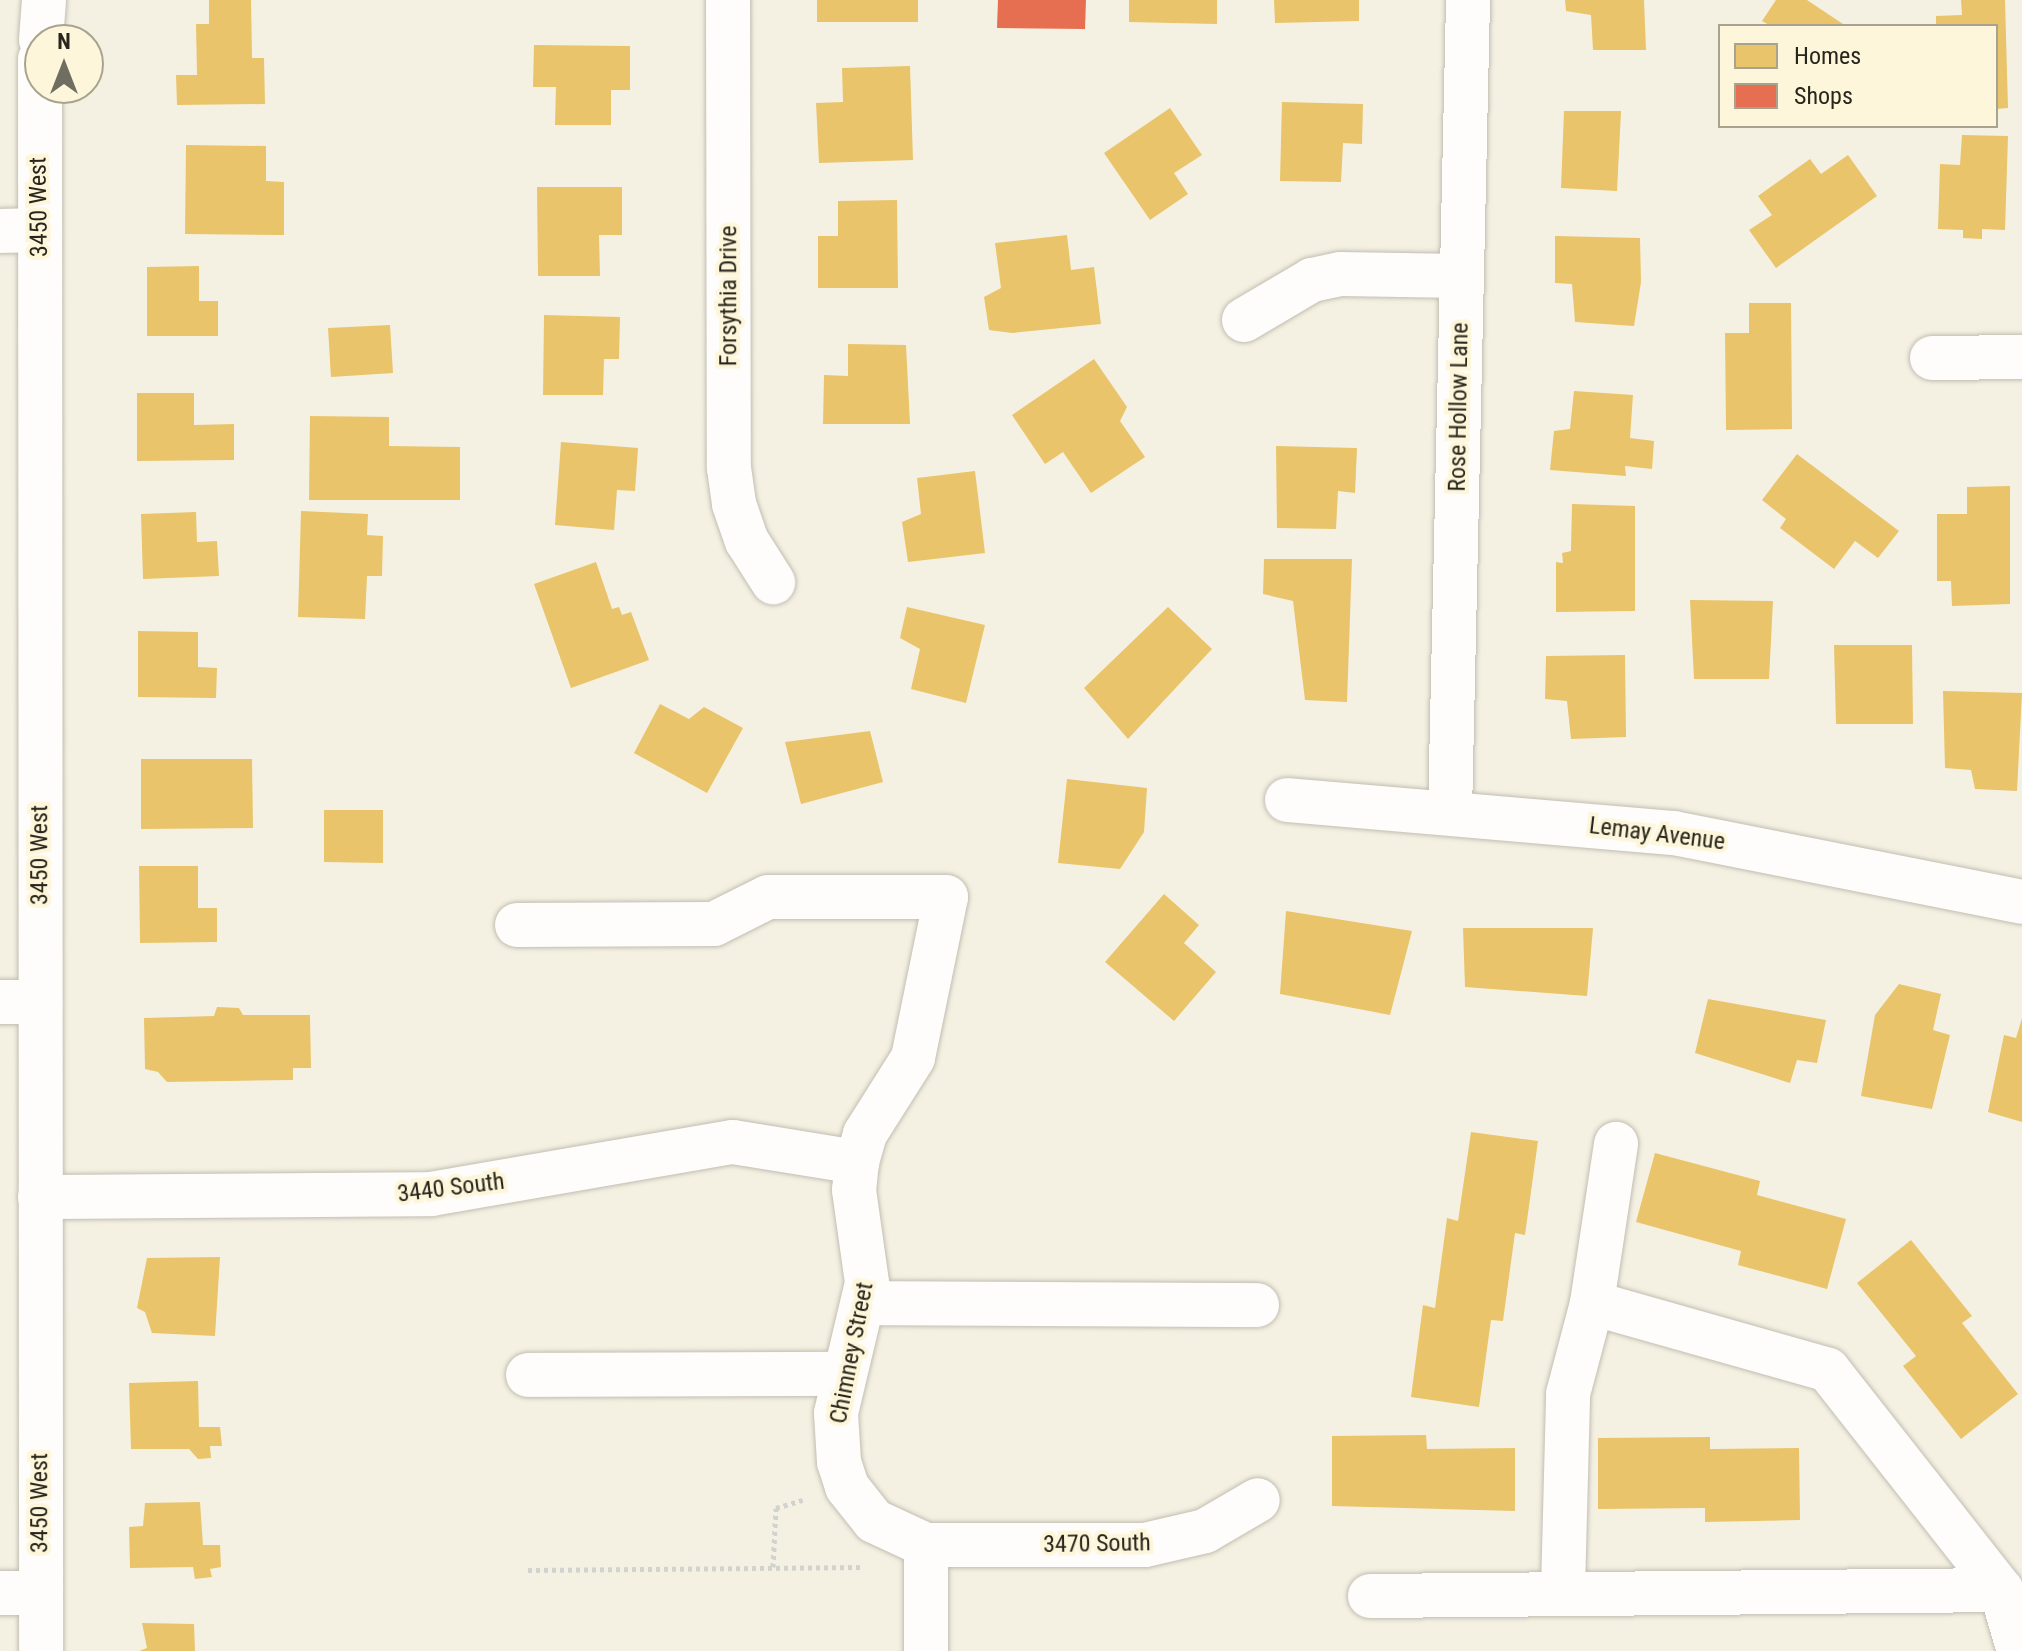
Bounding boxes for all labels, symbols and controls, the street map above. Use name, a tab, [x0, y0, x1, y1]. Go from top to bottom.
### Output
north arrow	[24, 24, 104, 104]
legend	[1718, 24, 1998, 128]
text: N	[57, 29, 71, 54]
text: Homes	[1794, 42, 1861, 70]
text: Shops	[1794, 82, 1853, 110]
street label: 3450 West	[24, 157, 54, 257]
street label: Forsythia Drive	[715, 226, 743, 366]
street label: Rose Hollow Lane	[1443, 322, 1475, 492]
street label: 3450 West	[26, 805, 54, 905]
street label: Lemay Avenue	[1587, 811, 1727, 857]
street label: 3440 South	[396, 1167, 506, 1209]
street label: Chimney Street	[824, 1280, 880, 1426]
street label: 3450 West	[26, 1453, 54, 1553]
street label: 3470 South	[1043, 1529, 1151, 1559]

